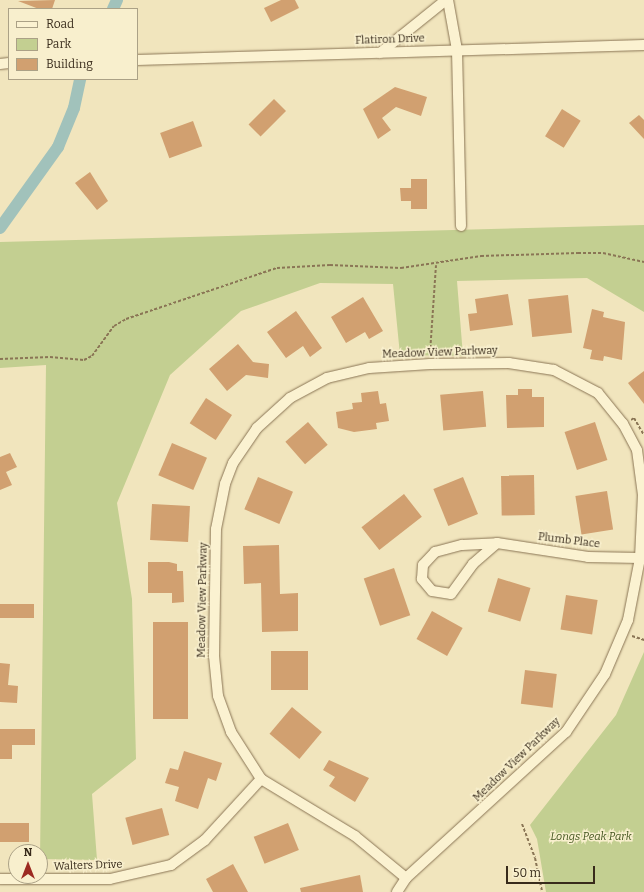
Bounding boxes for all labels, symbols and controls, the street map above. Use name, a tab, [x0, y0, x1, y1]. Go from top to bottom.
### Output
legend	[8, 8, 138, 80]
text: Road	[46, 17, 74, 31]
street label: Flatiron Drive	[355, 32, 425, 48]
text: Park	[46, 37, 71, 51]
text: Building	[46, 57, 93, 71]
street label: Meadow View Parkway	[382, 344, 498, 362]
street label: Plumb Place	[537, 531, 601, 551]
street label: Meadow View Parkway	[195, 542, 211, 658]
street label: Meadow View Parkway	[471, 715, 563, 805]
park label: Longs Peak Park	[550, 830, 632, 844]
north arrow	[8, 844, 48, 884]
text: N	[24, 846, 32, 859]
street label: Walters Drive	[53, 858, 123, 874]
scale bar	[508, 858, 597, 884]
text: 50 m	[513, 866, 541, 880]

